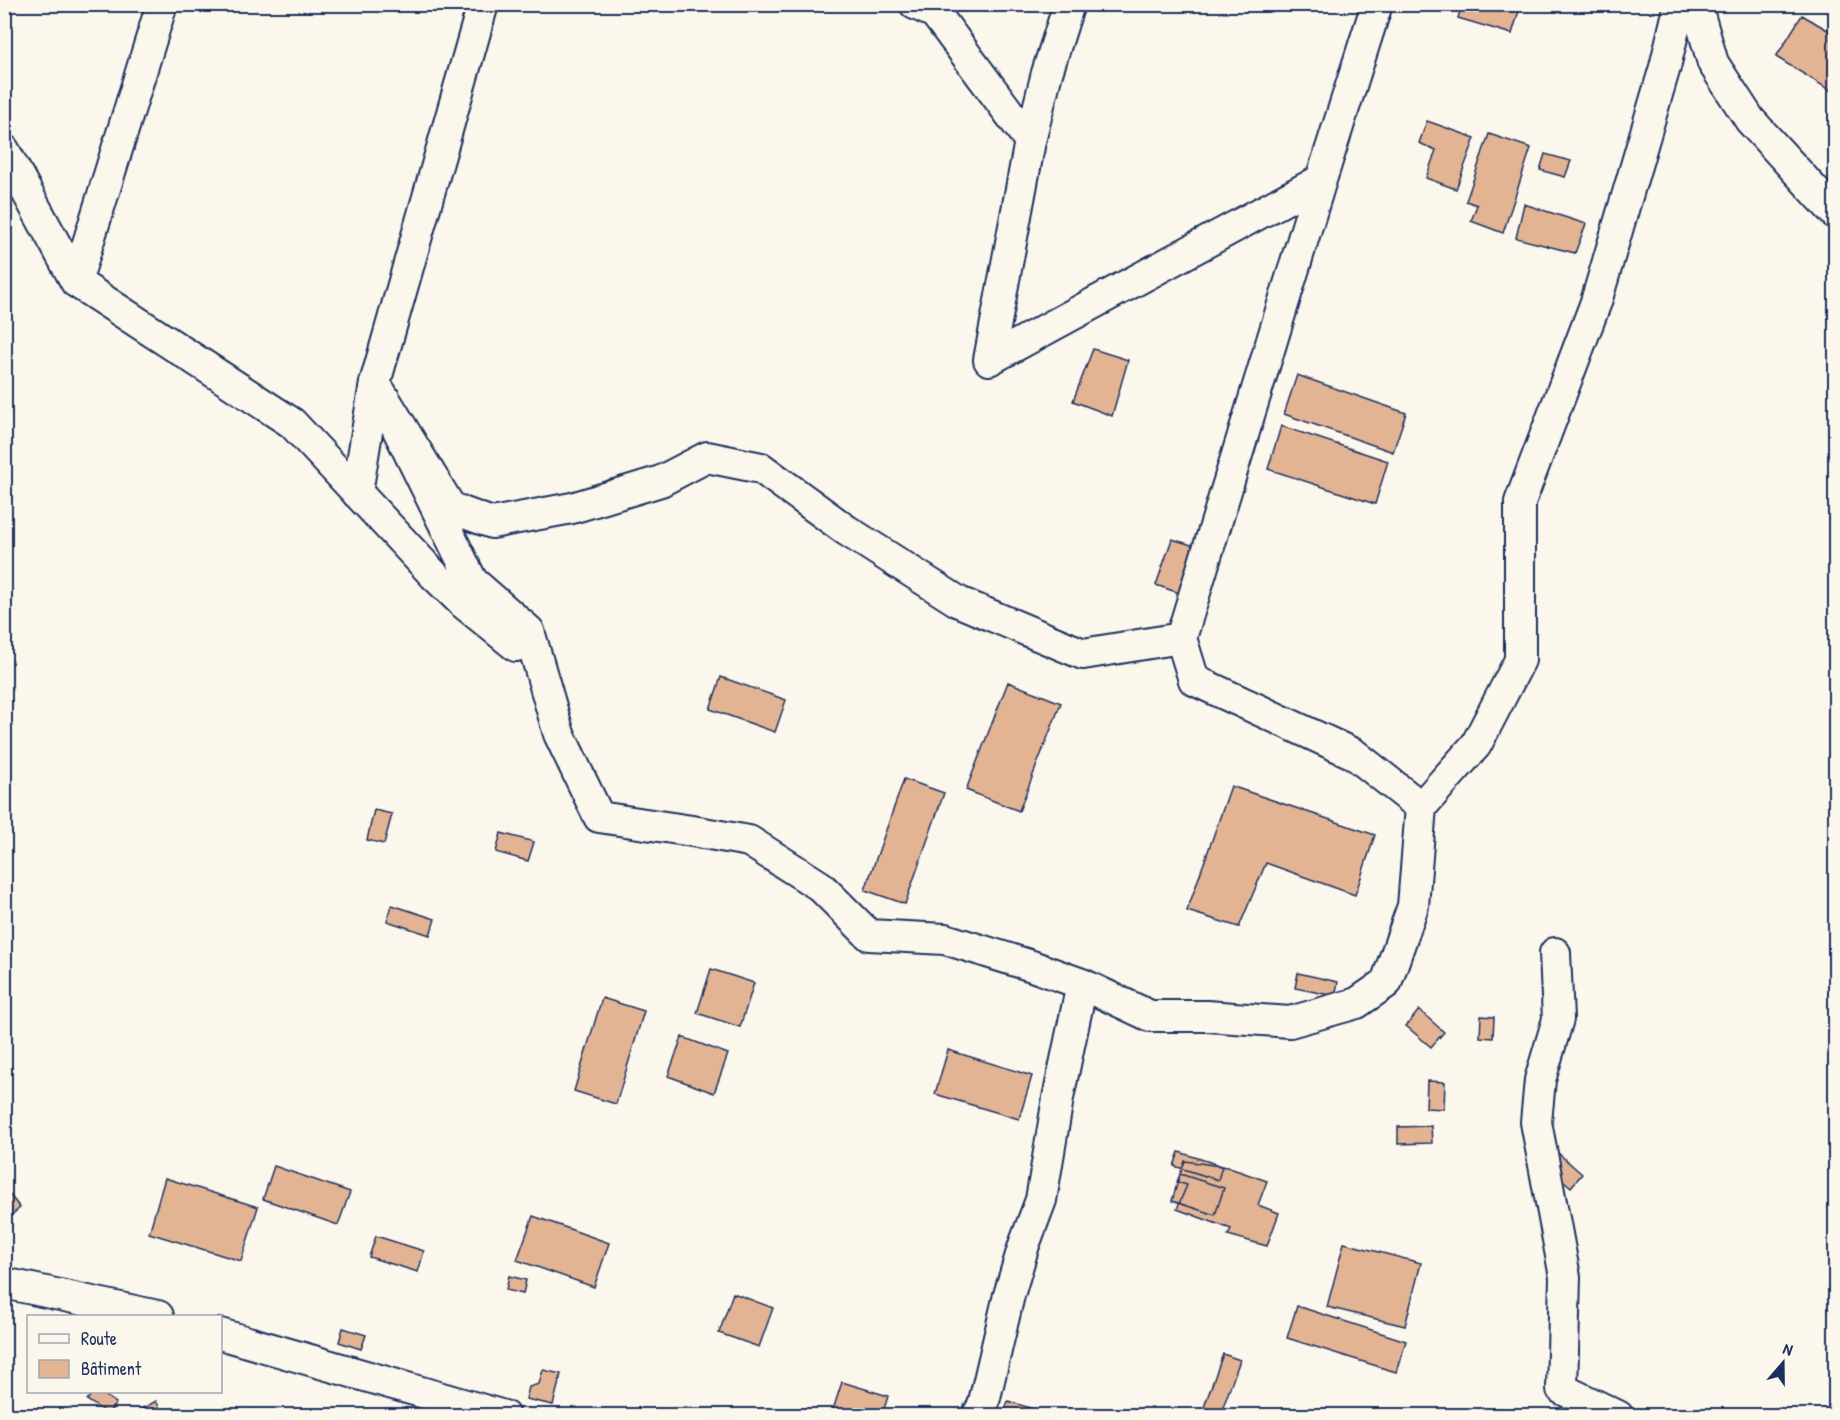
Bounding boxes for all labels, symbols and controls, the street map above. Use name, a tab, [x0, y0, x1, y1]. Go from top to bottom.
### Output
legend	[27, 1315, 222, 1393]
text: Route	[81, 1326, 117, 1351]
north arrow	[1753, 1333, 1813, 1393]
text: N	[1780, 1337, 1796, 1361]
text: Bâtiment	[81, 1356, 142, 1381]

